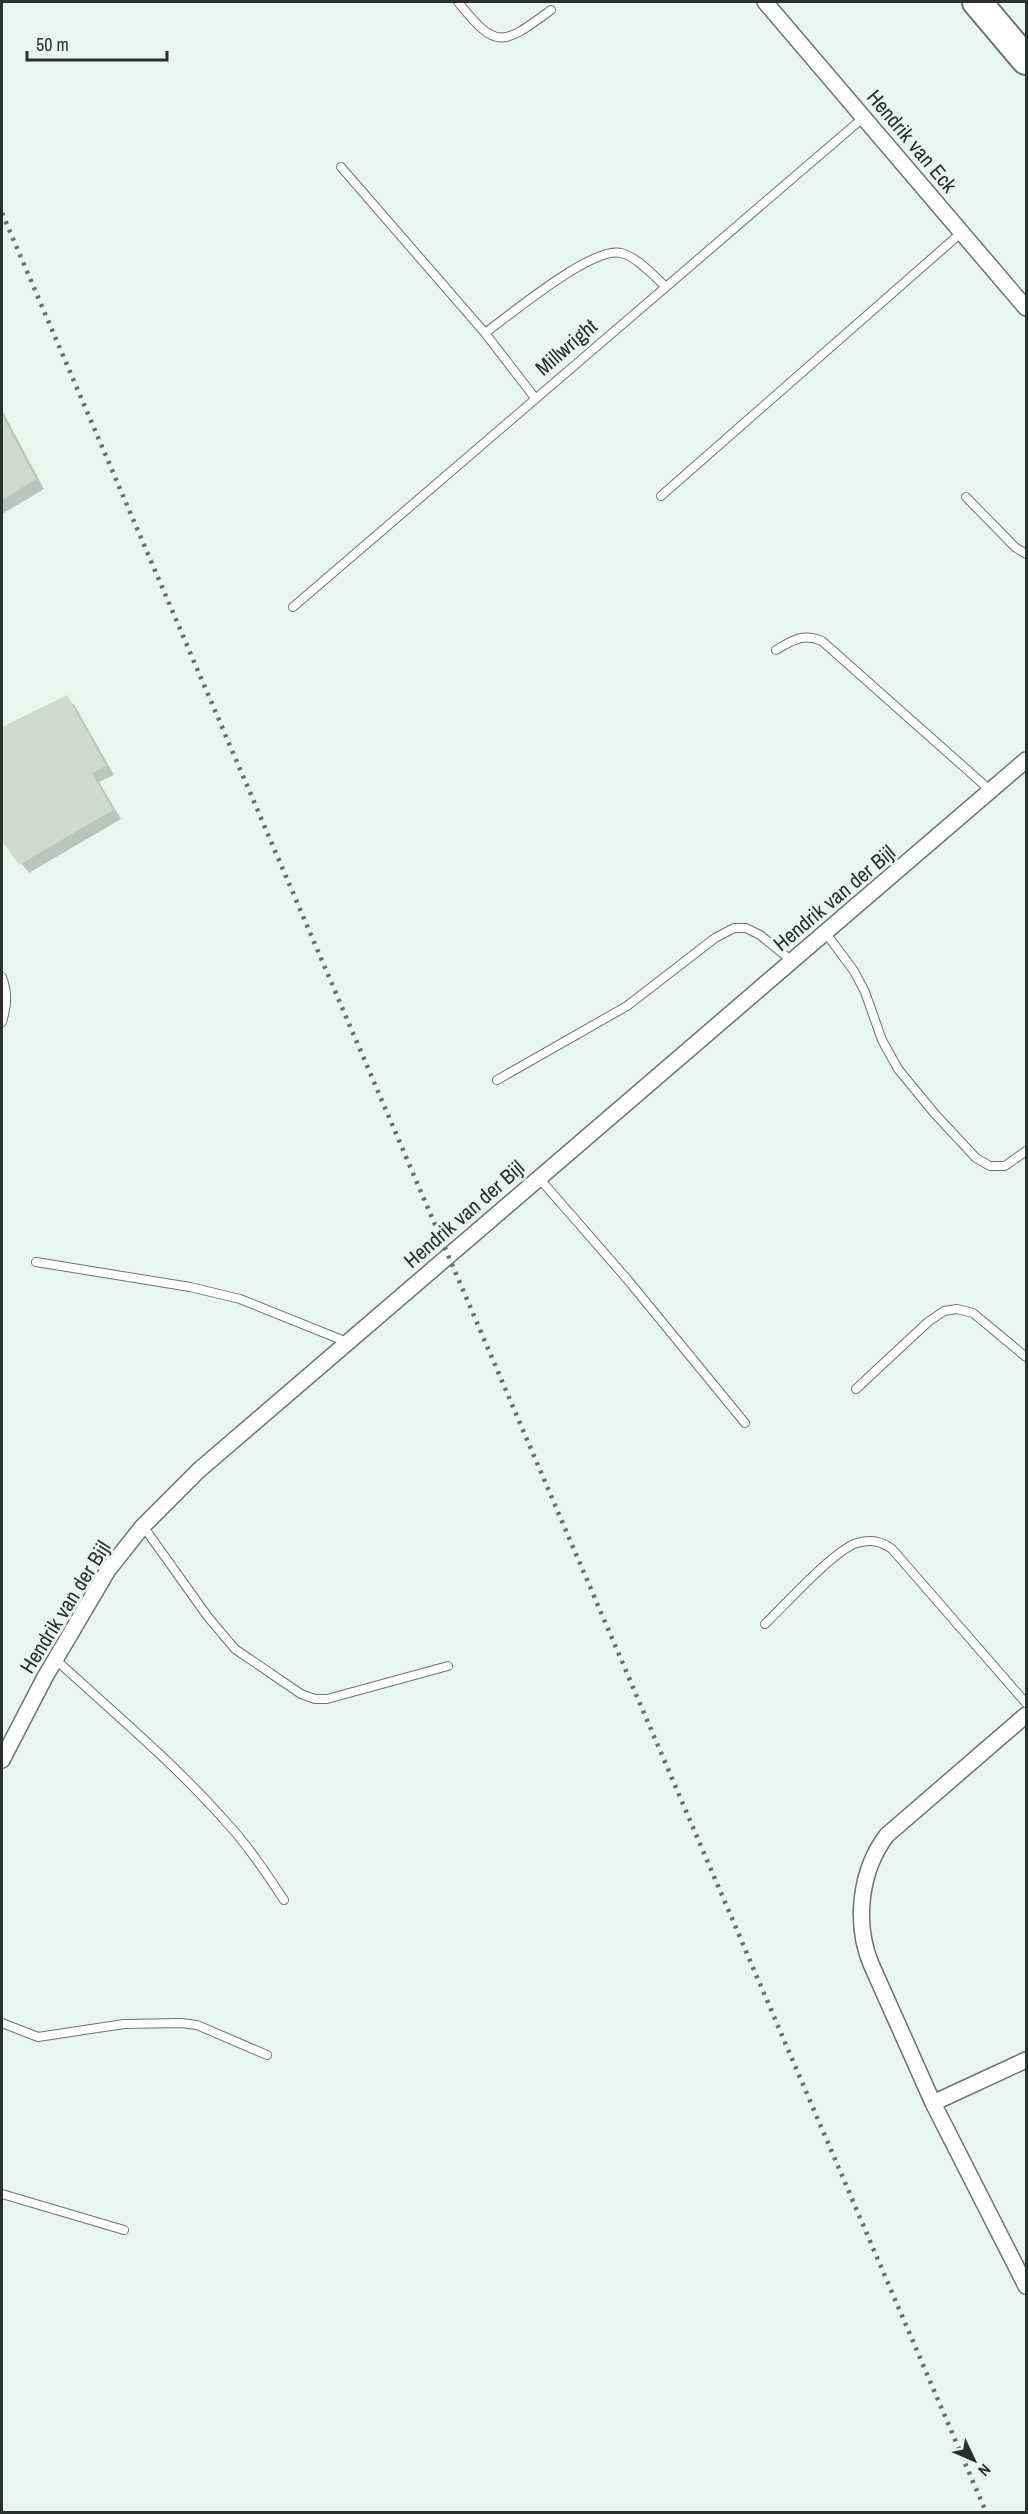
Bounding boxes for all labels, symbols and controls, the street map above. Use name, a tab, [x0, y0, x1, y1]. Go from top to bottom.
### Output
scale bar	[27, 24, 166, 62]
text: 50 m	[36, 32, 69, 57]
street label: Hendrik van Eck	[860, 83, 964, 199]
street label: Millwright	[529, 312, 603, 382]
street label: Hendrik van der Bijl	[767, 838, 901, 958]
street label: Hendrik van der Bijl	[397, 1153, 531, 1275]
street label: Hendrik van der Bijl	[13, 1535, 117, 1679]
north arrow	[944, 2430, 1004, 2490]
text: N	[974, 2459, 996, 2481]

